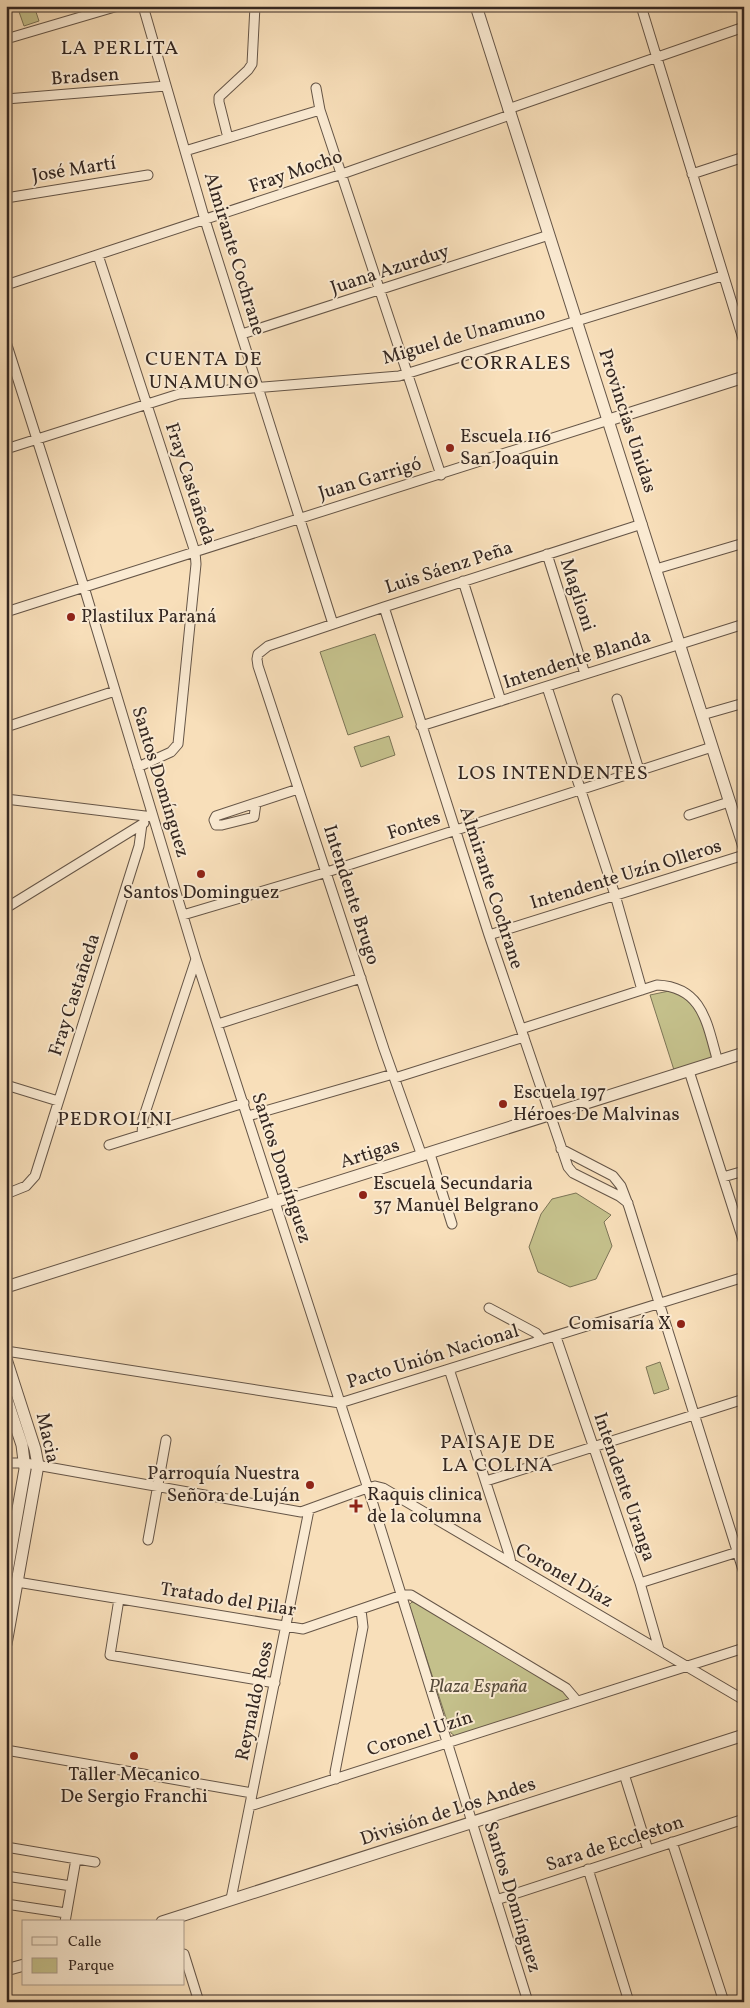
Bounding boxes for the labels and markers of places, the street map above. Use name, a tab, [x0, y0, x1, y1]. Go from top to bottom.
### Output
place label: Escuela 116 San Joaquin	[460, 424, 559, 472]
marker: Escuela 116 San Joaquin	[444, 442, 456, 454]
place label: Plastilux Paraná	[81, 604, 217, 630]
marker: Plastilux Paraná	[65, 611, 77, 623]
marker: Santos Dominguez	[195, 868, 207, 880]
place label: Santos Dominguez	[123, 880, 279, 906]
place label: Escuela 197 Héroes De Malvinas	[513, 1080, 680, 1128]
marker: Escuela 197 Héroes De Malvinas	[497, 1098, 509, 1110]
place label: Escuela Secundaria 37 Manuel Belgrano	[373, 1171, 539, 1219]
marker: Escuela Secundaria 37 Manuel Belgrano	[357, 1189, 369, 1201]
place label: Comisaría X	[569, 1311, 671, 1337]
marker: Comisaría X	[675, 1318, 687, 1330]
place label: Parroquía Nuestra Señora de Luján	[147, 1461, 300, 1509]
marker: Parroquía Nuestra Señora de Luján	[304, 1479, 316, 1491]
place label: Raquis clinica de la columna	[367, 1482, 483, 1530]
marker: Raquis clinica de la columna	[349, 1499, 363, 1513]
marker: Taller Mecanico De Sergio Franchi	[128, 1750, 140, 1762]
place label: Taller Mecanico De Sergio Franchi	[60, 1762, 208, 1810]

